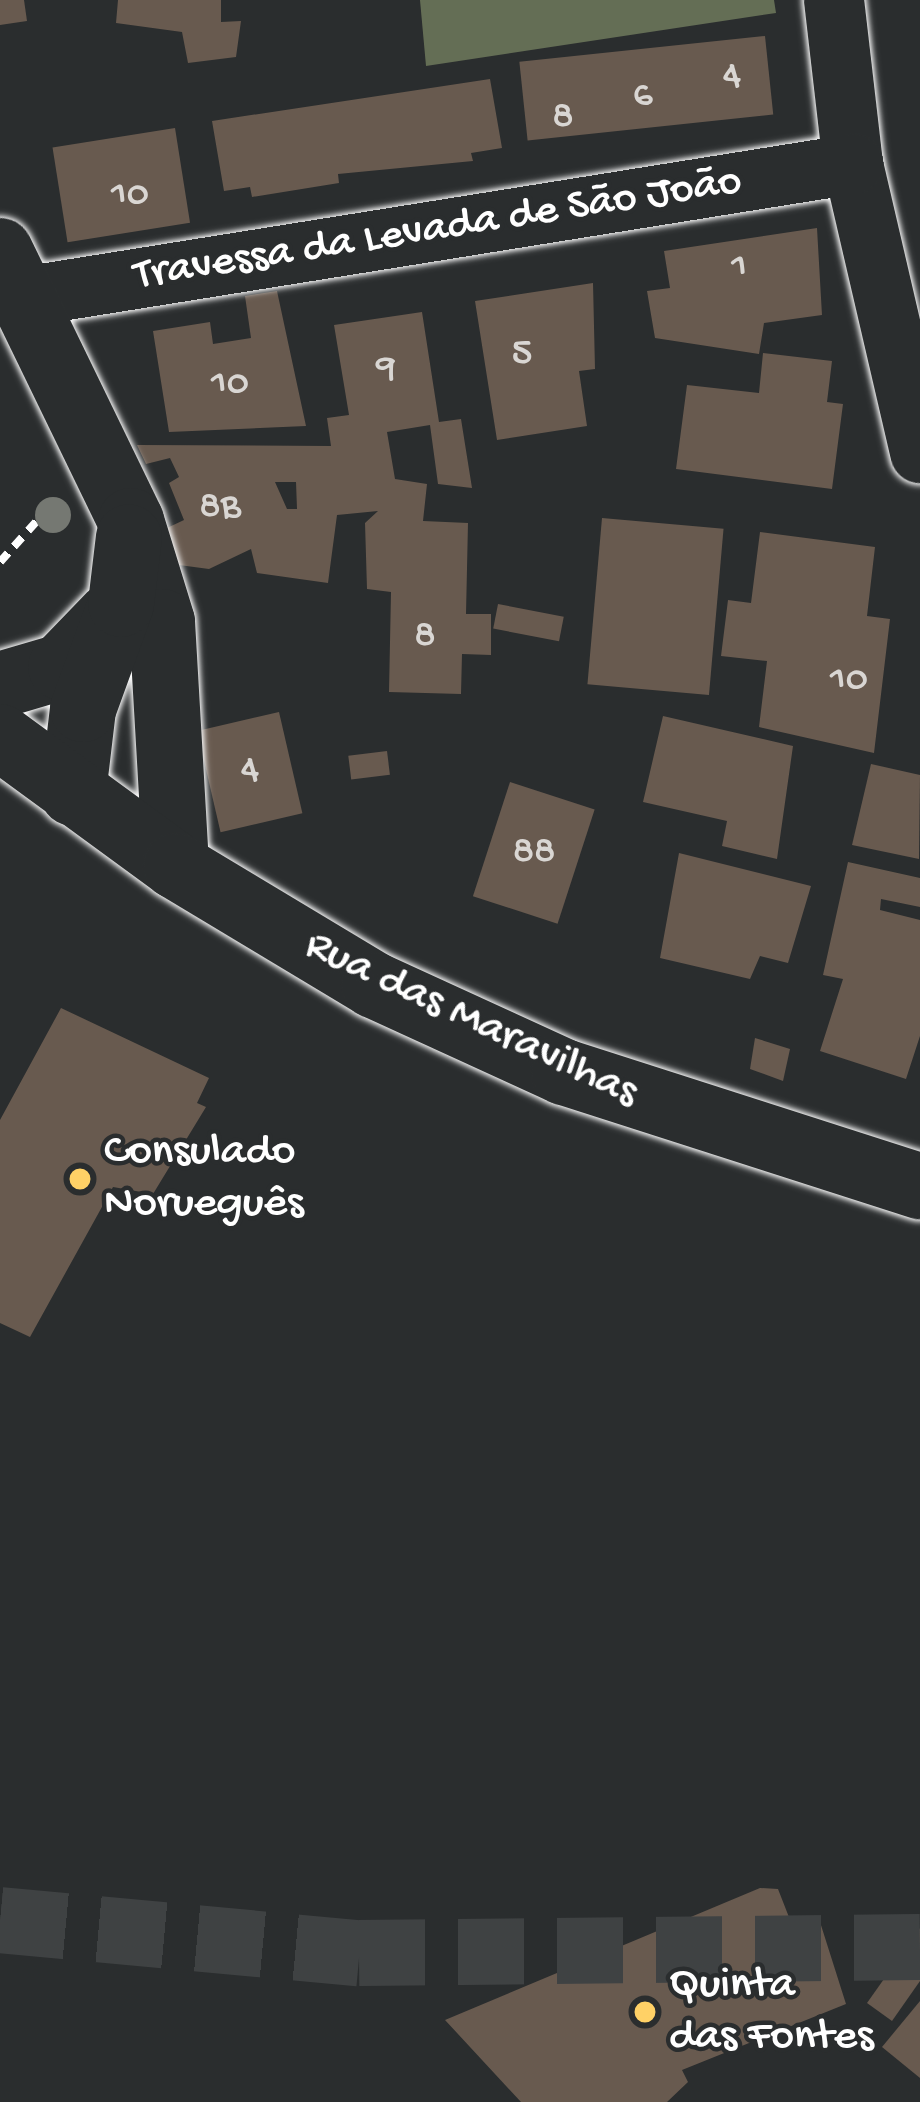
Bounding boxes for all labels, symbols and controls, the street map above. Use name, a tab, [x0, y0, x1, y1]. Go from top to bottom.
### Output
house number: 4	[723, 55, 741, 101]
house number: 6	[633, 74, 653, 120]
house number: 8	[552, 95, 574, 141]
street label: Travessa da Levada de São João	[130, 155, 746, 305]
house number: 10	[111, 173, 149, 219]
house number: 1	[731, 245, 747, 291]
house number: 5	[512, 332, 532, 378]
house number: 9	[376, 347, 396, 393]
house number: 10	[211, 362, 249, 408]
house number: 8B	[199, 485, 241, 531]
house number: 8	[414, 614, 436, 660]
house number: 10	[830, 658, 868, 704]
house number: 4	[241, 749, 259, 795]
house number: 88	[513, 830, 555, 876]
street label: Rua das Maravilhas	[296, 919, 646, 1121]
place label: Consulado Norueguês	[104, 1126, 304, 1232]
marker: Consulado Norueguês	[67, 1166, 93, 1192]
place label: Quinta das Fontes	[669, 1959, 874, 2065]
marker: Quinta das Fontes	[632, 1999, 658, 2025]

